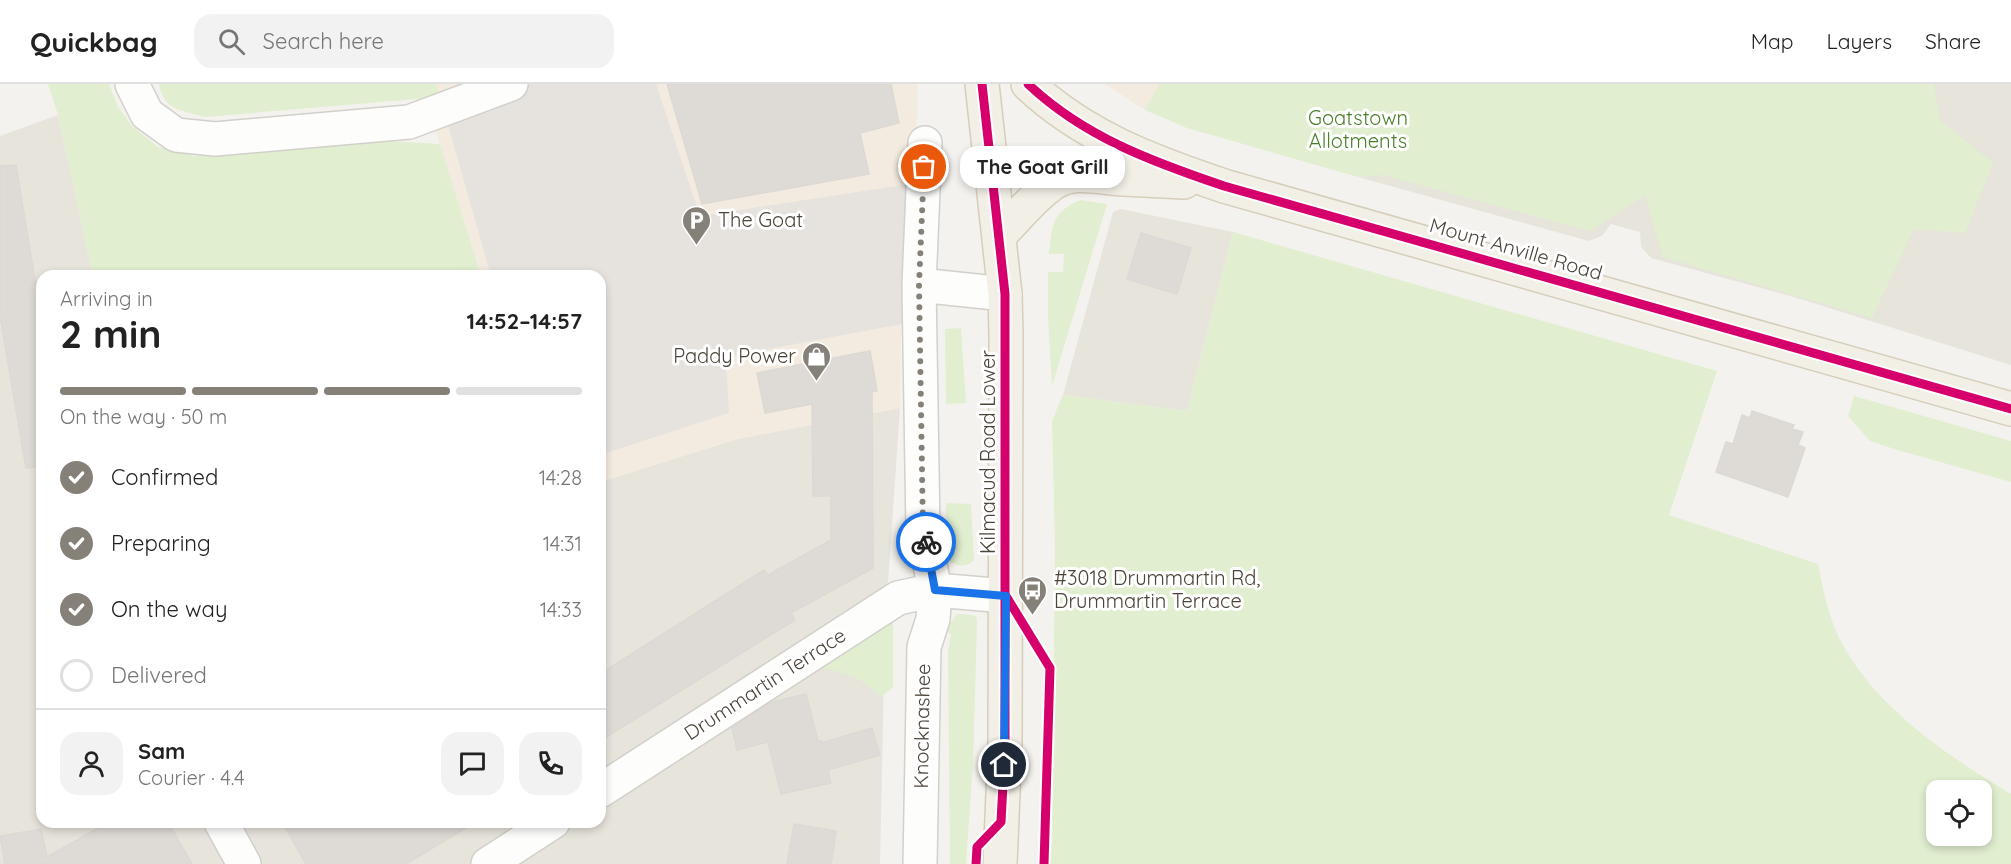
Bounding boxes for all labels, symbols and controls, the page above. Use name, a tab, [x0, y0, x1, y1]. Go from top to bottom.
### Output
search box	[194, 14, 614, 68]
text: Quickbag	[30, 24, 158, 59]
icon: search	[215, 25, 248, 58]
text: Search here	[263, 27, 384, 55]
text: Map	[1751, 28, 1794, 54]
text: Layers	[1827, 28, 1892, 54]
text: Share	[1925, 28, 1981, 54]
park label: Goatstown Allotments	[1308, 105, 1408, 153]
pin	[898, 141, 949, 192]
callout: The Goat Grill	[960, 146, 1125, 188]
icon: bag	[907, 150, 940, 183]
text: The Goat Grill	[976, 154, 1109, 179]
parking icon: The Goat	[681, 204, 713, 246]
place label: The Goat	[718, 207, 803, 232]
street label: Mount Anville Road	[1427, 212, 1605, 285]
text: Arriving in	[60, 286, 153, 311]
text: 14:52–14:57	[467, 307, 582, 335]
text: 2 min	[60, 309, 162, 358]
shop icon: Paddy Power	[801, 340, 833, 382]
place label: Paddy Power	[673, 343, 796, 368]
street label: Kilmacud Road Lower	[975, 350, 1000, 554]
text: On the way · 50 m	[60, 404, 227, 429]
icon: check	[60, 461, 93, 494]
text: Confirmed	[111, 463, 218, 491]
text: 14:28	[539, 465, 582, 490]
courier	[896, 512, 956, 572]
icon: bike	[910, 526, 943, 559]
icon: check	[60, 527, 93, 560]
text: Preparing	[111, 529, 211, 557]
text: 14:31	[543, 531, 582, 556]
place label: #3018 Drummartin Rd, Drummartin Terrace	[1054, 565, 1260, 613]
bus stop icon: #3018 Drummartin Rd, Drummartin Terrace	[1017, 574, 1049, 616]
icon: check	[60, 593, 93, 626]
text: On the way	[111, 595, 227, 623]
text: 14:33	[540, 597, 582, 622]
street label: Drummartin Terrace	[679, 622, 850, 745]
text: Delivered	[111, 661, 207, 689]
street label: Knocknashee	[908, 663, 935, 789]
button: person	[60, 732, 123, 795]
button: chat	[441, 732, 504, 795]
button: phone	[519, 732, 582, 795]
text: Sam	[138, 737, 185, 765]
pin	[978, 739, 1029, 790]
icon: home	[987, 748, 1020, 781]
text: Courier · 4.4	[138, 765, 244, 790]
map controls	[1926, 780, 1992, 846]
button: locate	[1926, 780, 1992, 846]

